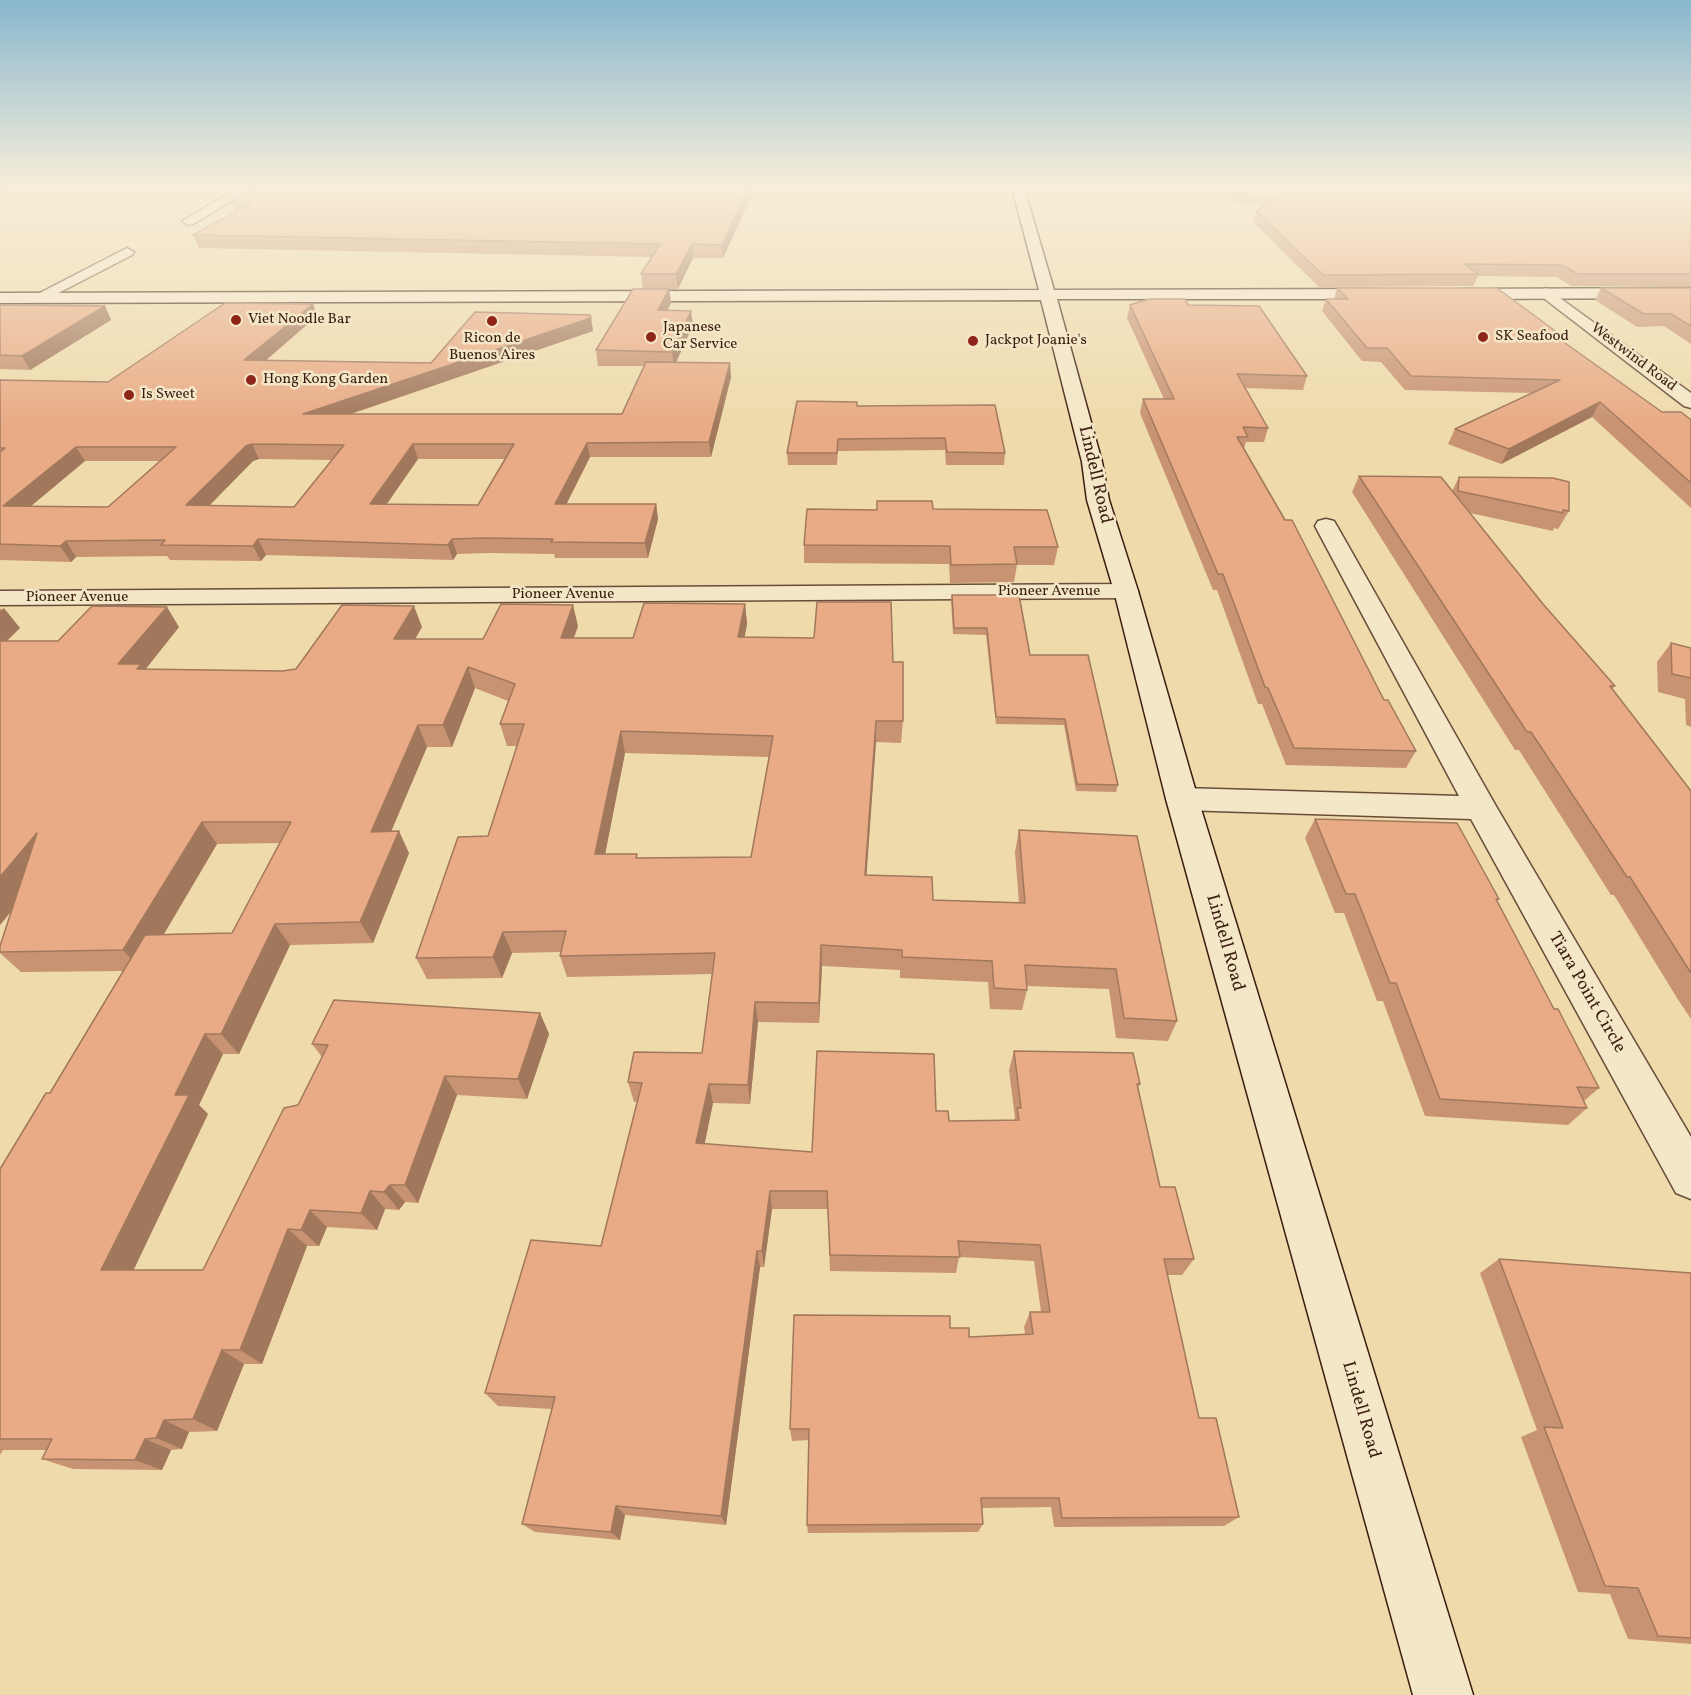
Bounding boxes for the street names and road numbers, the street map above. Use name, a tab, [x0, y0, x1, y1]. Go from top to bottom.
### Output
street label: Westwind Road	[1586, 320, 1680, 396]
street label: Lindell Road	[1072, 424, 1116, 526]
street label: Pioneer Avenue	[998, 583, 1100, 601]
street label: Pioneer Avenue	[512, 586, 614, 604]
street label: Pioneer Avenue	[26, 589, 128, 607]
street label: Lindell Road	[1200, 892, 1248, 994]
street label: Tiara Point Circle	[1543, 929, 1629, 1057]
street label: Lindell Road	[1336, 1359, 1384, 1461]

